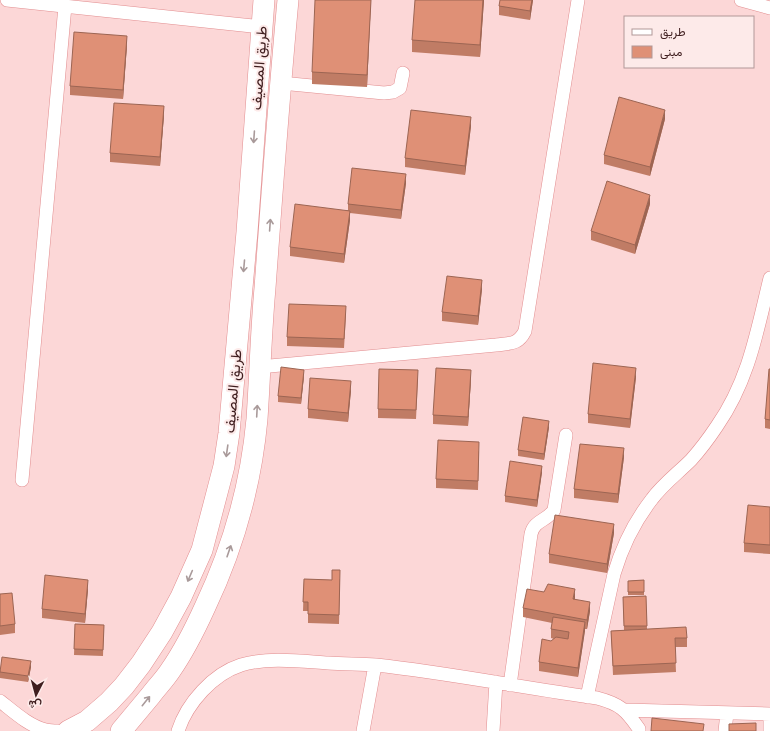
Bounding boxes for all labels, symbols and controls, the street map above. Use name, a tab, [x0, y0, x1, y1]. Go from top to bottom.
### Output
legend	[624, 16, 754, 68]
text: طريق	[660, 24, 686, 40]
street label: طريق المصيف	[246, 25, 272, 111]
text: مبنى	[660, 44, 682, 60]
one-way arrow	[250, 130, 257, 143]
one-way arrow	[266, 219, 273, 232]
one-way arrow	[241, 259, 248, 272]
street label: طريق المصيف	[219, 348, 247, 434]
one-way arrow	[253, 405, 261, 418]
one-way arrow	[223, 445, 230, 458]
one-way arrow	[226, 545, 233, 558]
one-way arrow	[186, 569, 194, 581]
north arrow	[16, 675, 56, 715]
one-way arrow	[141, 696, 150, 706]
text: ش	[28, 697, 42, 713]

